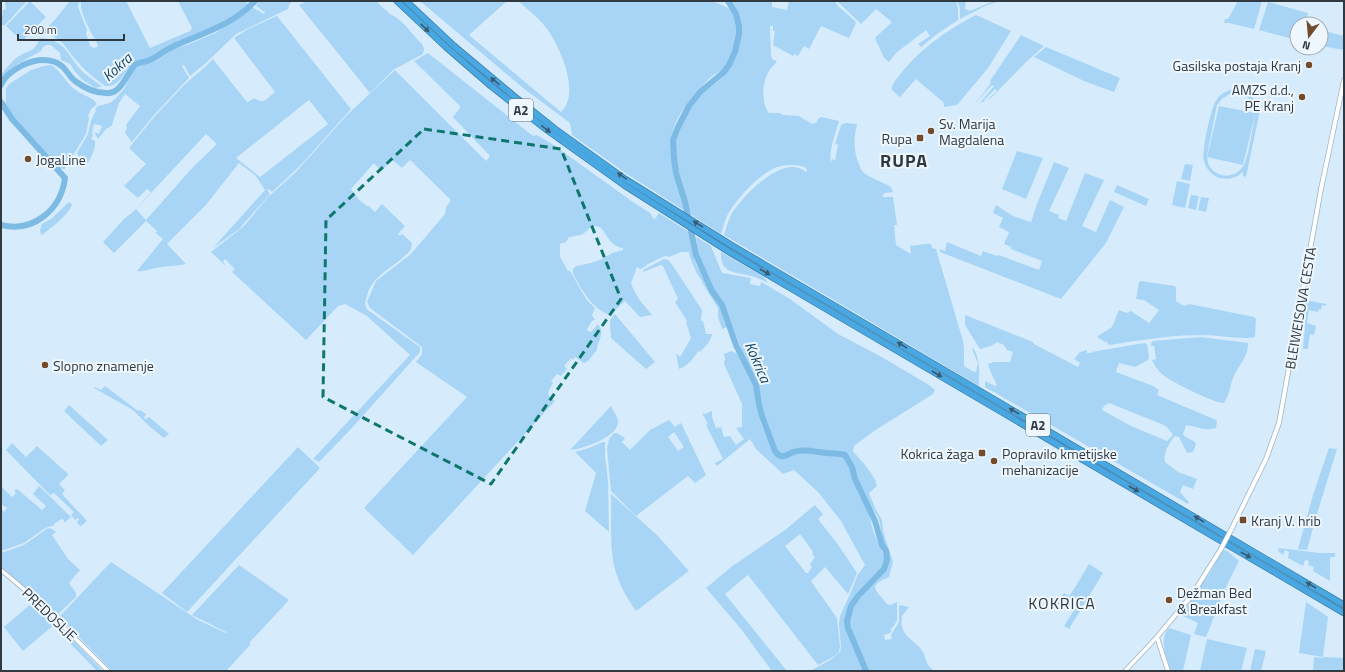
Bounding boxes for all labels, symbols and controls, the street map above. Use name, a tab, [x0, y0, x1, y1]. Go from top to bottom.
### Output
scale bar	[18, 16, 124, 42]
north arrow	[1289, 16, 1329, 56]
text: 200 m	[24, 20, 57, 39]
one-way arrow	[420, 23, 430, 33]
text: N	[1300, 37, 1312, 54]
water label: Kokra	[97, 46, 138, 87]
place label: Gasilska postaja Kranj	[1173, 55, 1301, 76]
marker: Gasilska postaja Kranj	[1304, 60, 1314, 70]
one-way arrow	[490, 77, 501, 86]
place label: AMZS d.d., PE Kranj	[1232, 79, 1294, 116]
marker: AMZS d.d., PE Kranj	[1297, 92, 1307, 102]
road number: A2	[509, 99, 533, 121]
place label: Sv. Marija Magdalena	[939, 113, 1004, 150]
one-way arrow	[540, 125, 551, 134]
marker: Sv. Marija Magdalena	[926, 126, 936, 136]
place label: Rupa	[882, 128, 912, 149]
marker: Rupa	[915, 133, 925, 143]
district label: RUPA	[880, 147, 928, 174]
place label: JogaLine	[36, 149, 86, 170]
marker: JogaLine	[23, 154, 33, 164]
one-way arrow	[616, 172, 627, 180]
one-way arrow	[693, 220, 703, 228]
street label: BLEIWEISOVA CESTA	[1279, 245, 1321, 371]
one-way arrow	[759, 269, 771, 276]
water label: Kokrica	[739, 338, 778, 388]
one-way arrow	[897, 341, 907, 349]
place label: Slopno znamenje	[53, 355, 154, 376]
marker: Slopno znamenje	[40, 360, 50, 370]
one-way arrow	[931, 370, 943, 377]
one-way arrow	[1008, 407, 1020, 414]
road number: A2	[1026, 414, 1050, 436]
place label: Kokrica žaga	[900, 443, 974, 464]
place label: Popravilo kmetijske mehanizacije	[1002, 443, 1117, 480]
marker: Kokrica žaga	[977, 448, 987, 458]
marker: Popravilo kmetijske mehanizacije	[989, 456, 999, 466]
one-way arrow	[1128, 485, 1140, 492]
place label: Kranj V. hrib	[1251, 510, 1321, 531]
one-way arrow	[1193, 515, 1205, 522]
marker: Kranj V. hrib	[1238, 515, 1248, 525]
one-way arrow	[1240, 551, 1252, 558]
one-way arrow	[1305, 581, 1317, 588]
street label: PREDOSLJE	[18, 582, 82, 646]
place label: Dežman Bed & Breakfast	[1177, 582, 1252, 619]
district label: KOKRICA	[1028, 591, 1096, 615]
marker: Dežman Bed & Breakfast	[1164, 595, 1174, 605]

